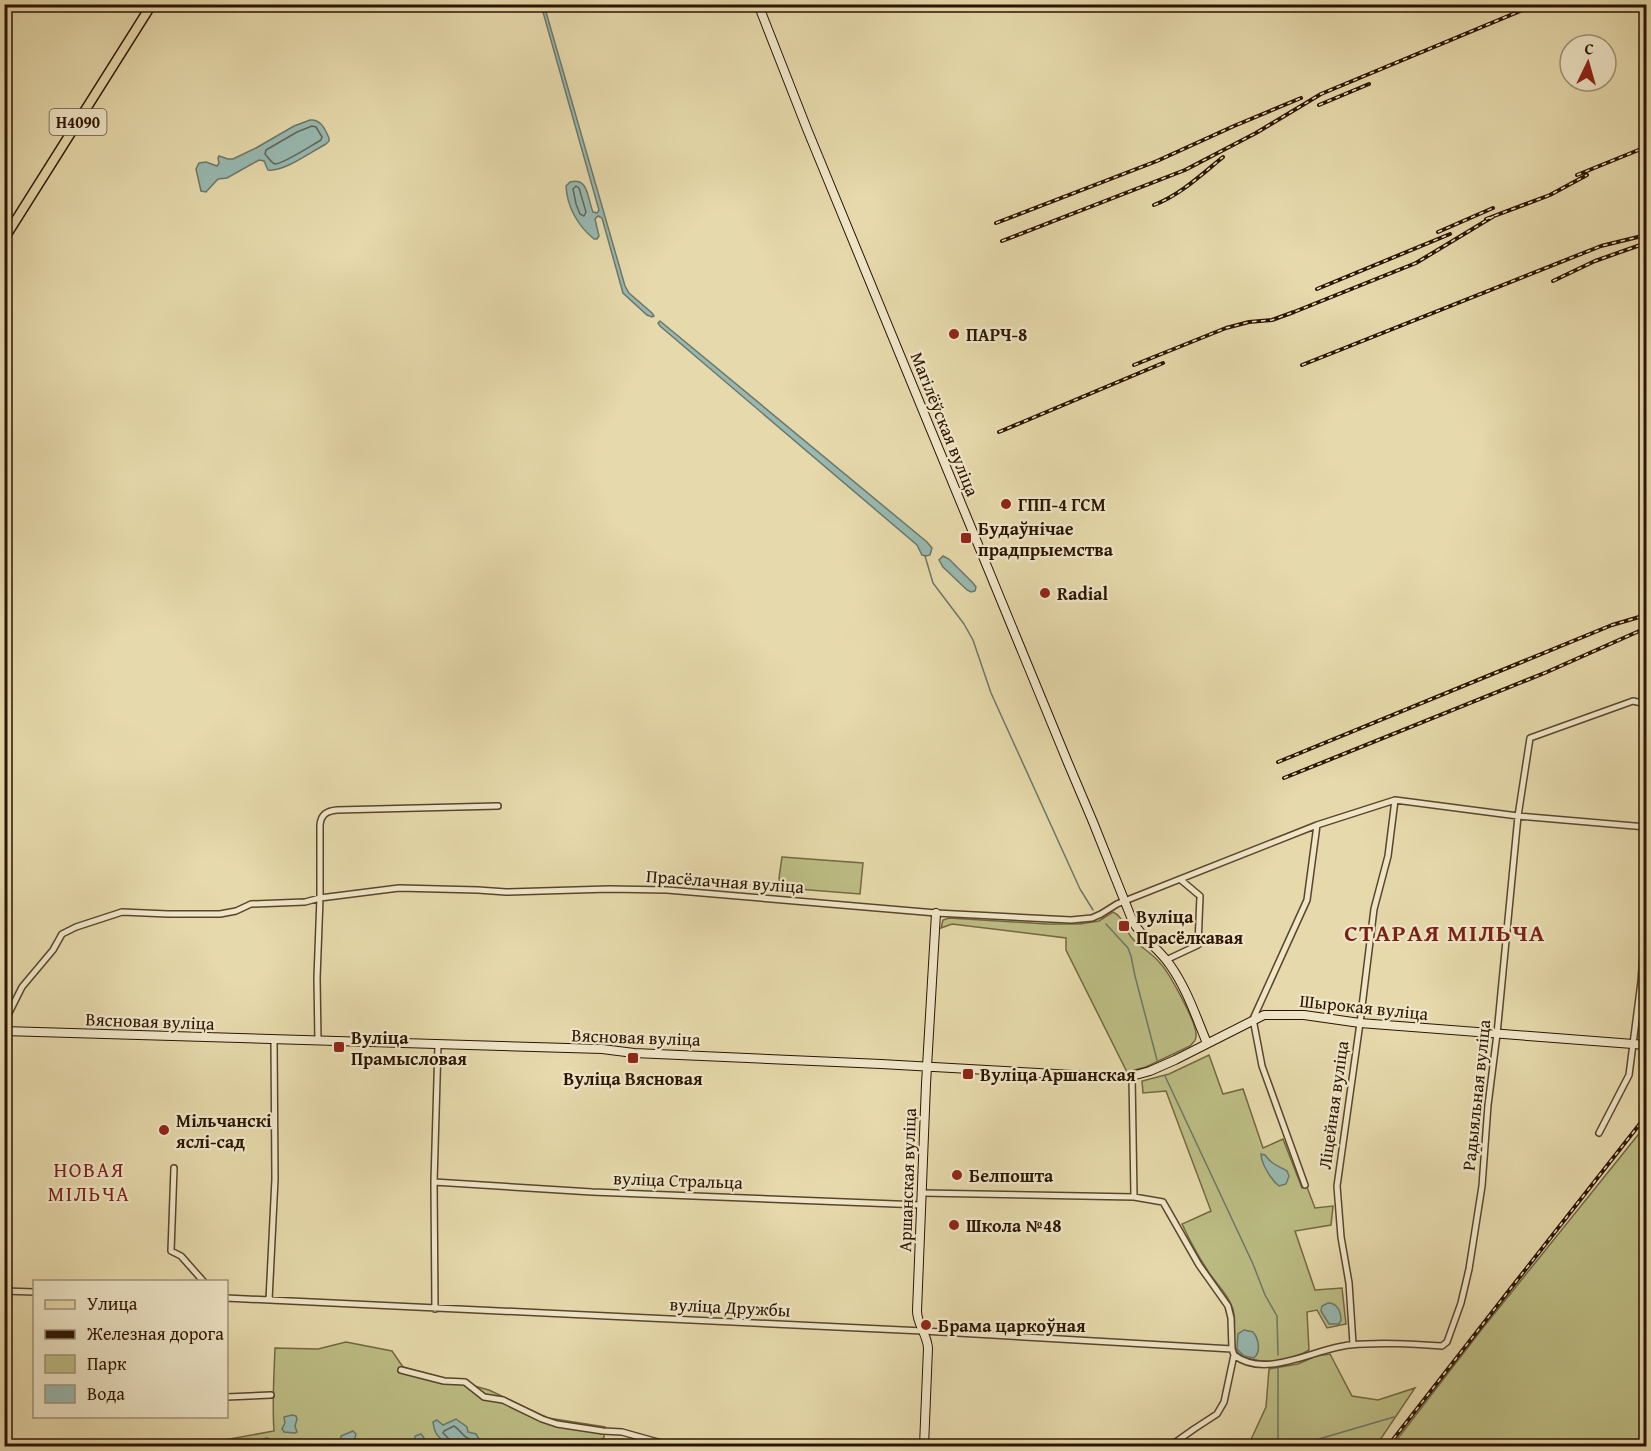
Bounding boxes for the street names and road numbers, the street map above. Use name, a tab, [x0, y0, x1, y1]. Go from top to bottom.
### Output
road number: Н4090	[50, 109, 106, 135]
street label: Магілёўская вуліца	[904, 348, 986, 501]
street label: Прасёлачная вуліца	[645, 862, 805, 900]
street label: Шырокая вуліца	[1298, 987, 1430, 1027]
street label: Вясновая вуліца	[85, 1005, 215, 1037]
street label: Радыяльная вуліца	[1455, 1018, 1497, 1172]
street label: Вясновая вуліца	[571, 1021, 701, 1053]
street label: Ліцейная вуліца	[1311, 1038, 1355, 1171]
street label: Аршанская вуліца	[891, 1107, 923, 1252]
street label: вуліца Стральца	[613, 1164, 744, 1196]
street label: вуліца Дружбы	[669, 1290, 792, 1324]

